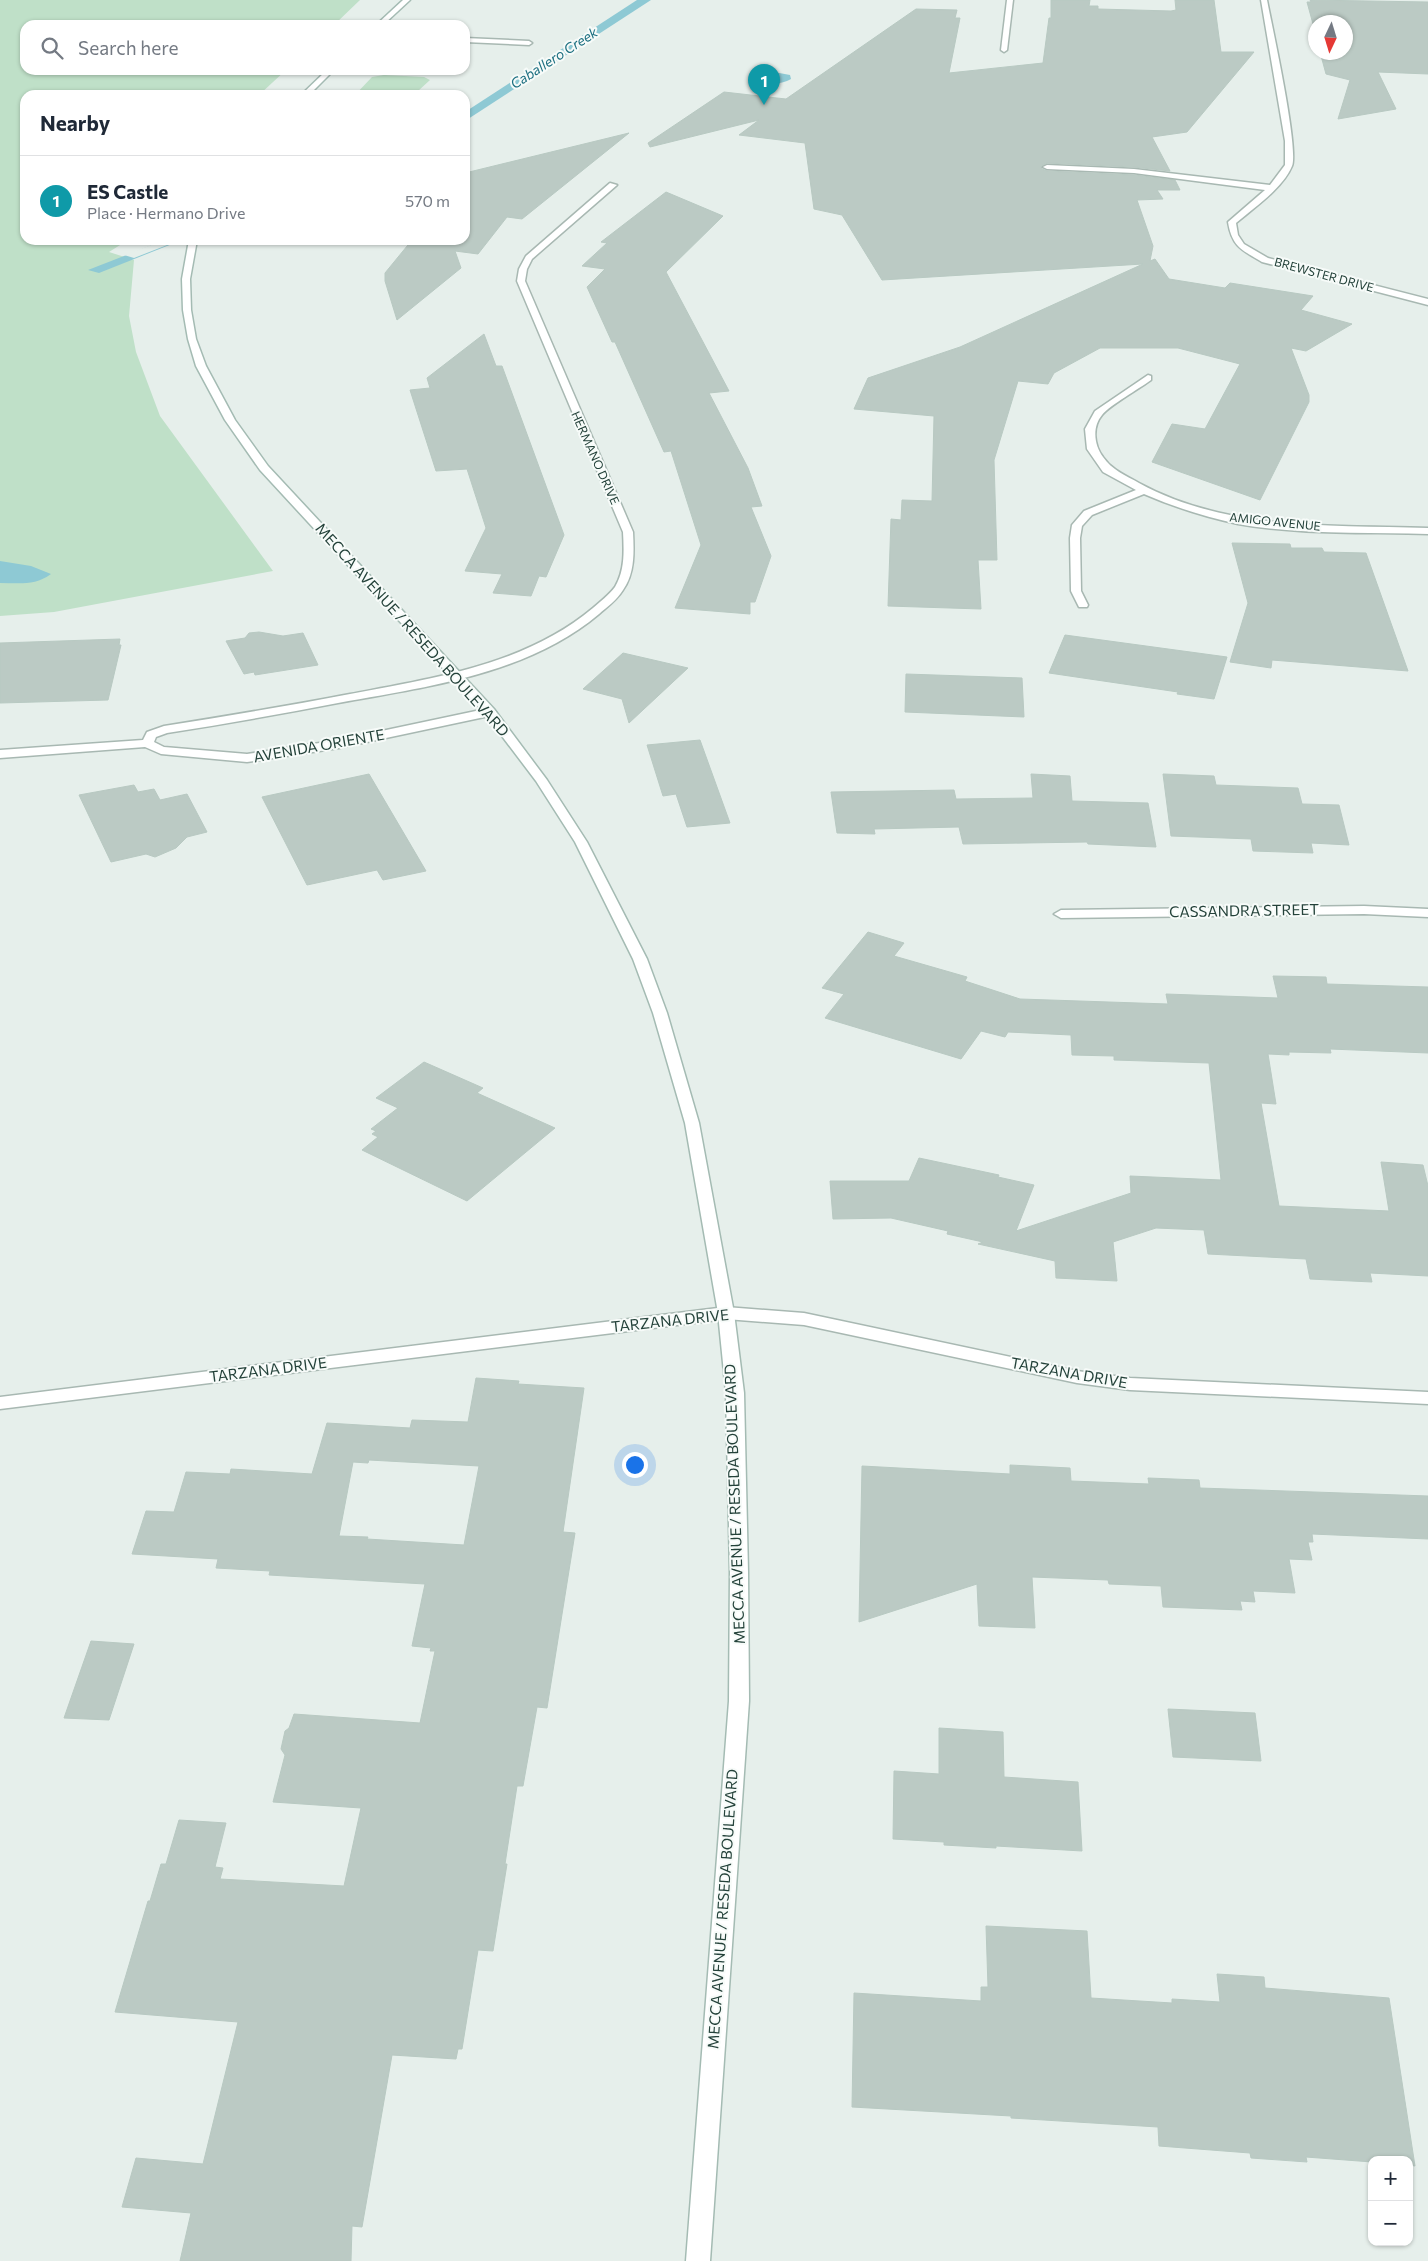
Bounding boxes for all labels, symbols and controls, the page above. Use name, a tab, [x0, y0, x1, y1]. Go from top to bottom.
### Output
north arrow	[1308, 15, 1353, 60]
search box	[20, 20, 470, 75]
water label: Caballero Creek	[507, 23, 601, 92]
icon: search	[38, 34, 66, 62]
text: Search here	[78, 36, 178, 59]
pin: 1	[748, 64, 780, 105]
text: Nearby	[40, 110, 110, 135]
text: ES Castle	[87, 180, 168, 203]
text: 1	[52, 191, 60, 210]
text: 570 m	[405, 191, 450, 210]
text: Place · Hermano Drive	[87, 203, 245, 222]
street label: BREWSTER DRIVE	[1273, 254, 1376, 294]
street label: HERMANO DRIVE	[569, 409, 623, 506]
street label: AMIGO AVENUE	[1229, 509, 1321, 533]
street label: MECCA AVENUE / RESEDA BOULEVARD	[312, 519, 513, 740]
street label: AVENIDA ORIENTE	[252, 725, 386, 765]
street label: CASSANDRA STREET	[1169, 900, 1319, 920]
street label: TARZANA DRIVE	[610, 1305, 730, 1335]
street label: TARZANA DRIVE	[208, 1353, 328, 1385]
street label: TARZANA DRIVE	[1009, 1353, 1129, 1391]
street label: MECCA AVENUE / RESEDA BOULEVARD	[720, 1364, 748, 1645]
your location	[622, 1452, 648, 1478]
street label: MECCA AVENUE / RESEDA BOULEVARD	[703, 1768, 741, 2050]
map controls	[1368, 2156, 1413, 2246]
button: +	[1368, 2156, 1413, 2201]
button: −	[1368, 2201, 1413, 2246]

